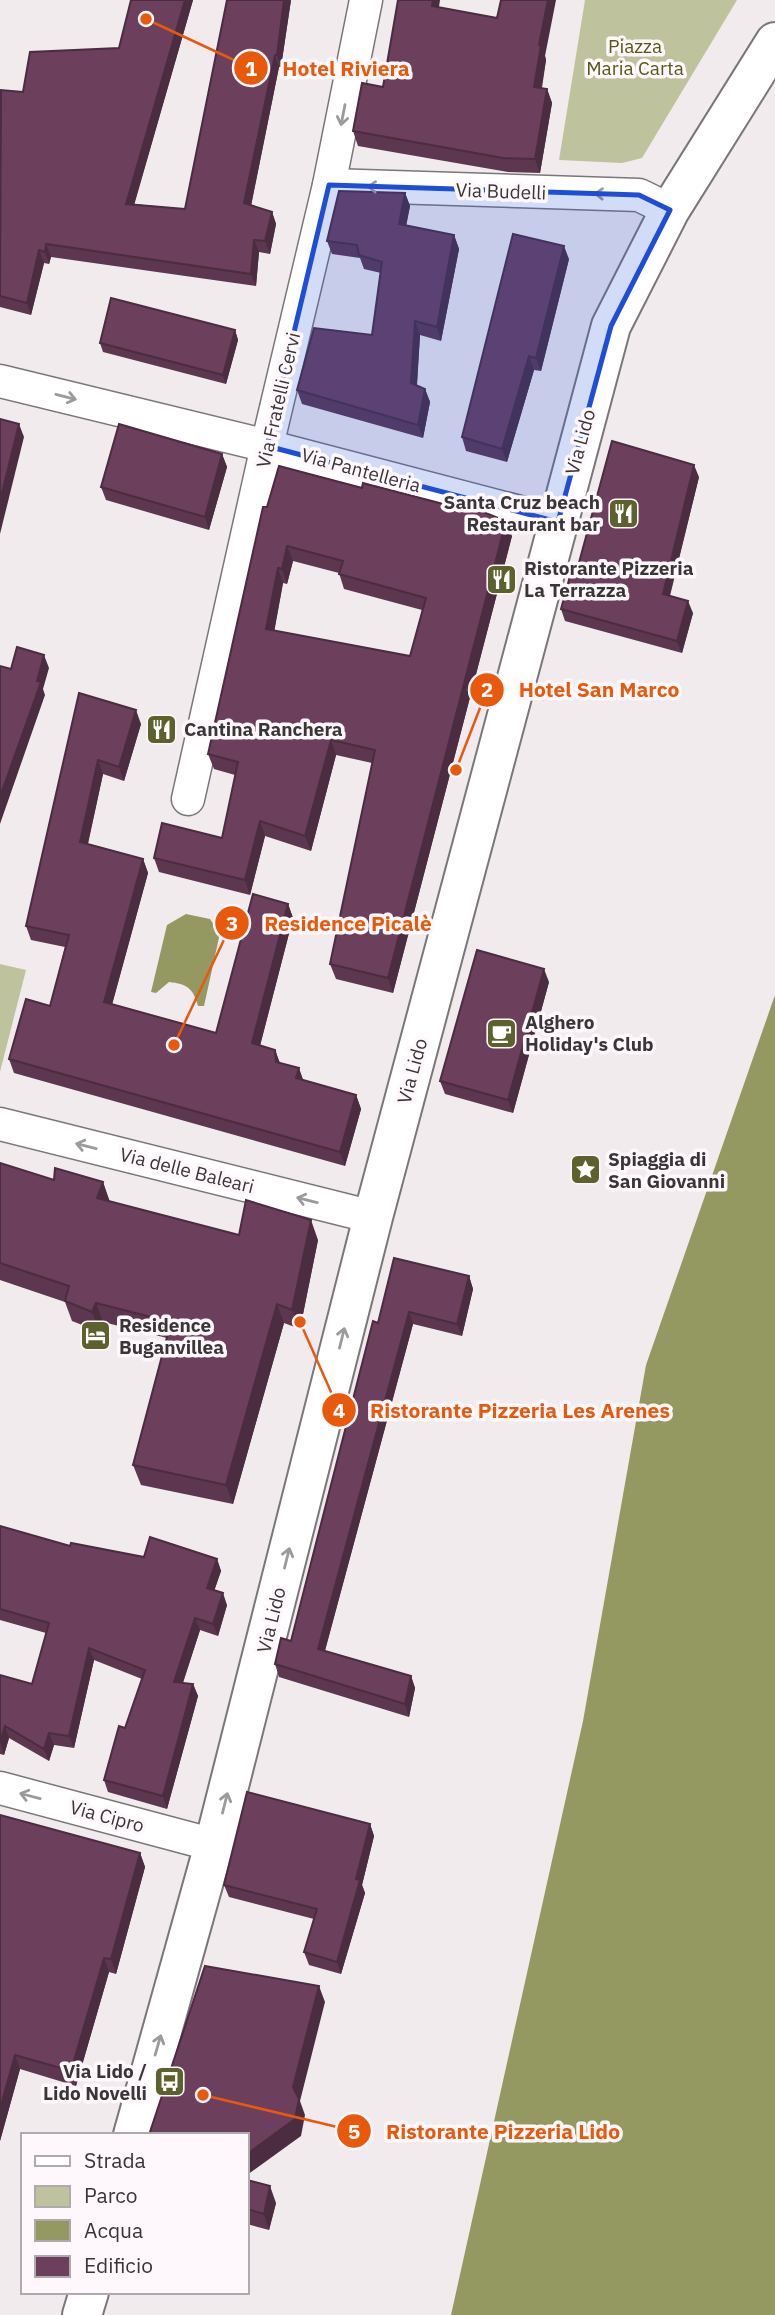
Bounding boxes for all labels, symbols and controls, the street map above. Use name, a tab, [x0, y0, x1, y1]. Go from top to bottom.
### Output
park label: Piazza Maria Carta	[586, 34, 684, 80]
callout: Hotel Riviera	[234, 47, 424, 89]
text: 1	[245, 54, 258, 82]
text: Hotel Riviera	[282, 54, 410, 82]
one-way arrow	[336, 103, 350, 126]
street label: Via Budelli	[455, 177, 547, 205]
one-way arrow	[367, 180, 390, 193]
one-way arrow	[594, 187, 617, 200]
street label: Via Fratelli Cervi	[251, 330, 305, 470]
one-way arrow	[54, 391, 77, 405]
street label: Via Lido	[560, 407, 600, 477]
street label: Via Pantelleria	[299, 443, 423, 497]
place label: Santa Cruz beach Restaurant bar	[444, 490, 600, 536]
restaurant icon: Santa Cruz beach Restaurant bar	[606, 496, 640, 530]
place label: Ristorante Pizzeria La Terrazza	[524, 556, 694, 602]
restaurant icon: Ristorante Pizzeria La Terrazza	[484, 562, 518, 596]
callout: Hotel San Marco	[470, 669, 694, 711]
text: 2	[481, 675, 493, 703]
text: Hotel San Marco	[519, 675, 679, 703]
restaurant icon: Cantina Ranchera	[144, 712, 178, 746]
place label: Cantina Ranchera	[184, 717, 343, 741]
callout: Residence Picalè	[215, 902, 446, 944]
text: 3	[226, 909, 238, 937]
text: Residence Picalè	[264, 909, 432, 937]
place label: Alghero Holiday's Club	[525, 1010, 654, 1056]
cafe icon: Alghero Holiday's Club	[485, 1016, 519, 1050]
street label: Via Lido	[392, 1036, 432, 1106]
one-way arrow	[75, 1138, 98, 1152]
street label: Via delle Baleari	[117, 1142, 257, 1198]
place label: Spiaggia di San Giovanni	[608, 1147, 725, 1193]
place icon: Spiaggia di San Giovanni	[568, 1153, 602, 1187]
one-way arrow	[296, 1193, 319, 1206]
place label: Residence Buganvillea	[119, 1313, 224, 1359]
hotel icon: Residence Buganvillea	[79, 1319, 113, 1353]
one-way arrow	[336, 1327, 349, 1350]
callout: Ristorante Pizzeria Les Arenes	[321, 1389, 684, 1431]
text: 4	[333, 1396, 345, 1424]
text: Ristorante Pizzeria Les Arenes	[370, 1396, 670, 1424]
one-way arrow	[281, 1547, 294, 1570]
street label: Via Lido	[251, 1585, 291, 1655]
one-way arrow	[19, 1788, 41, 1801]
one-way arrow	[219, 1792, 232, 1814]
street label: Via Cipro	[67, 1795, 147, 1837]
one-way arrow	[152, 2035, 165, 2057]
place label: Via Lido / Lido Novelli	[43, 2059, 147, 2105]
bus stop icon: Via Lido / Lido Novelli	[153, 2065, 187, 2099]
callout: Ristorante Pizzeria Lido	[337, 2110, 634, 2152]
text: 5	[348, 2117, 360, 2145]
text: Ristorante Pizzeria Lido	[386, 2117, 620, 2145]
legend	[21, 2133, 248, 2294]
text: Strada	[84, 2146, 146, 2174]
text: Parco	[84, 2181, 138, 2209]
text: Acqua	[84, 2216, 143, 2244]
text: Edificio	[84, 2251, 153, 2279]

